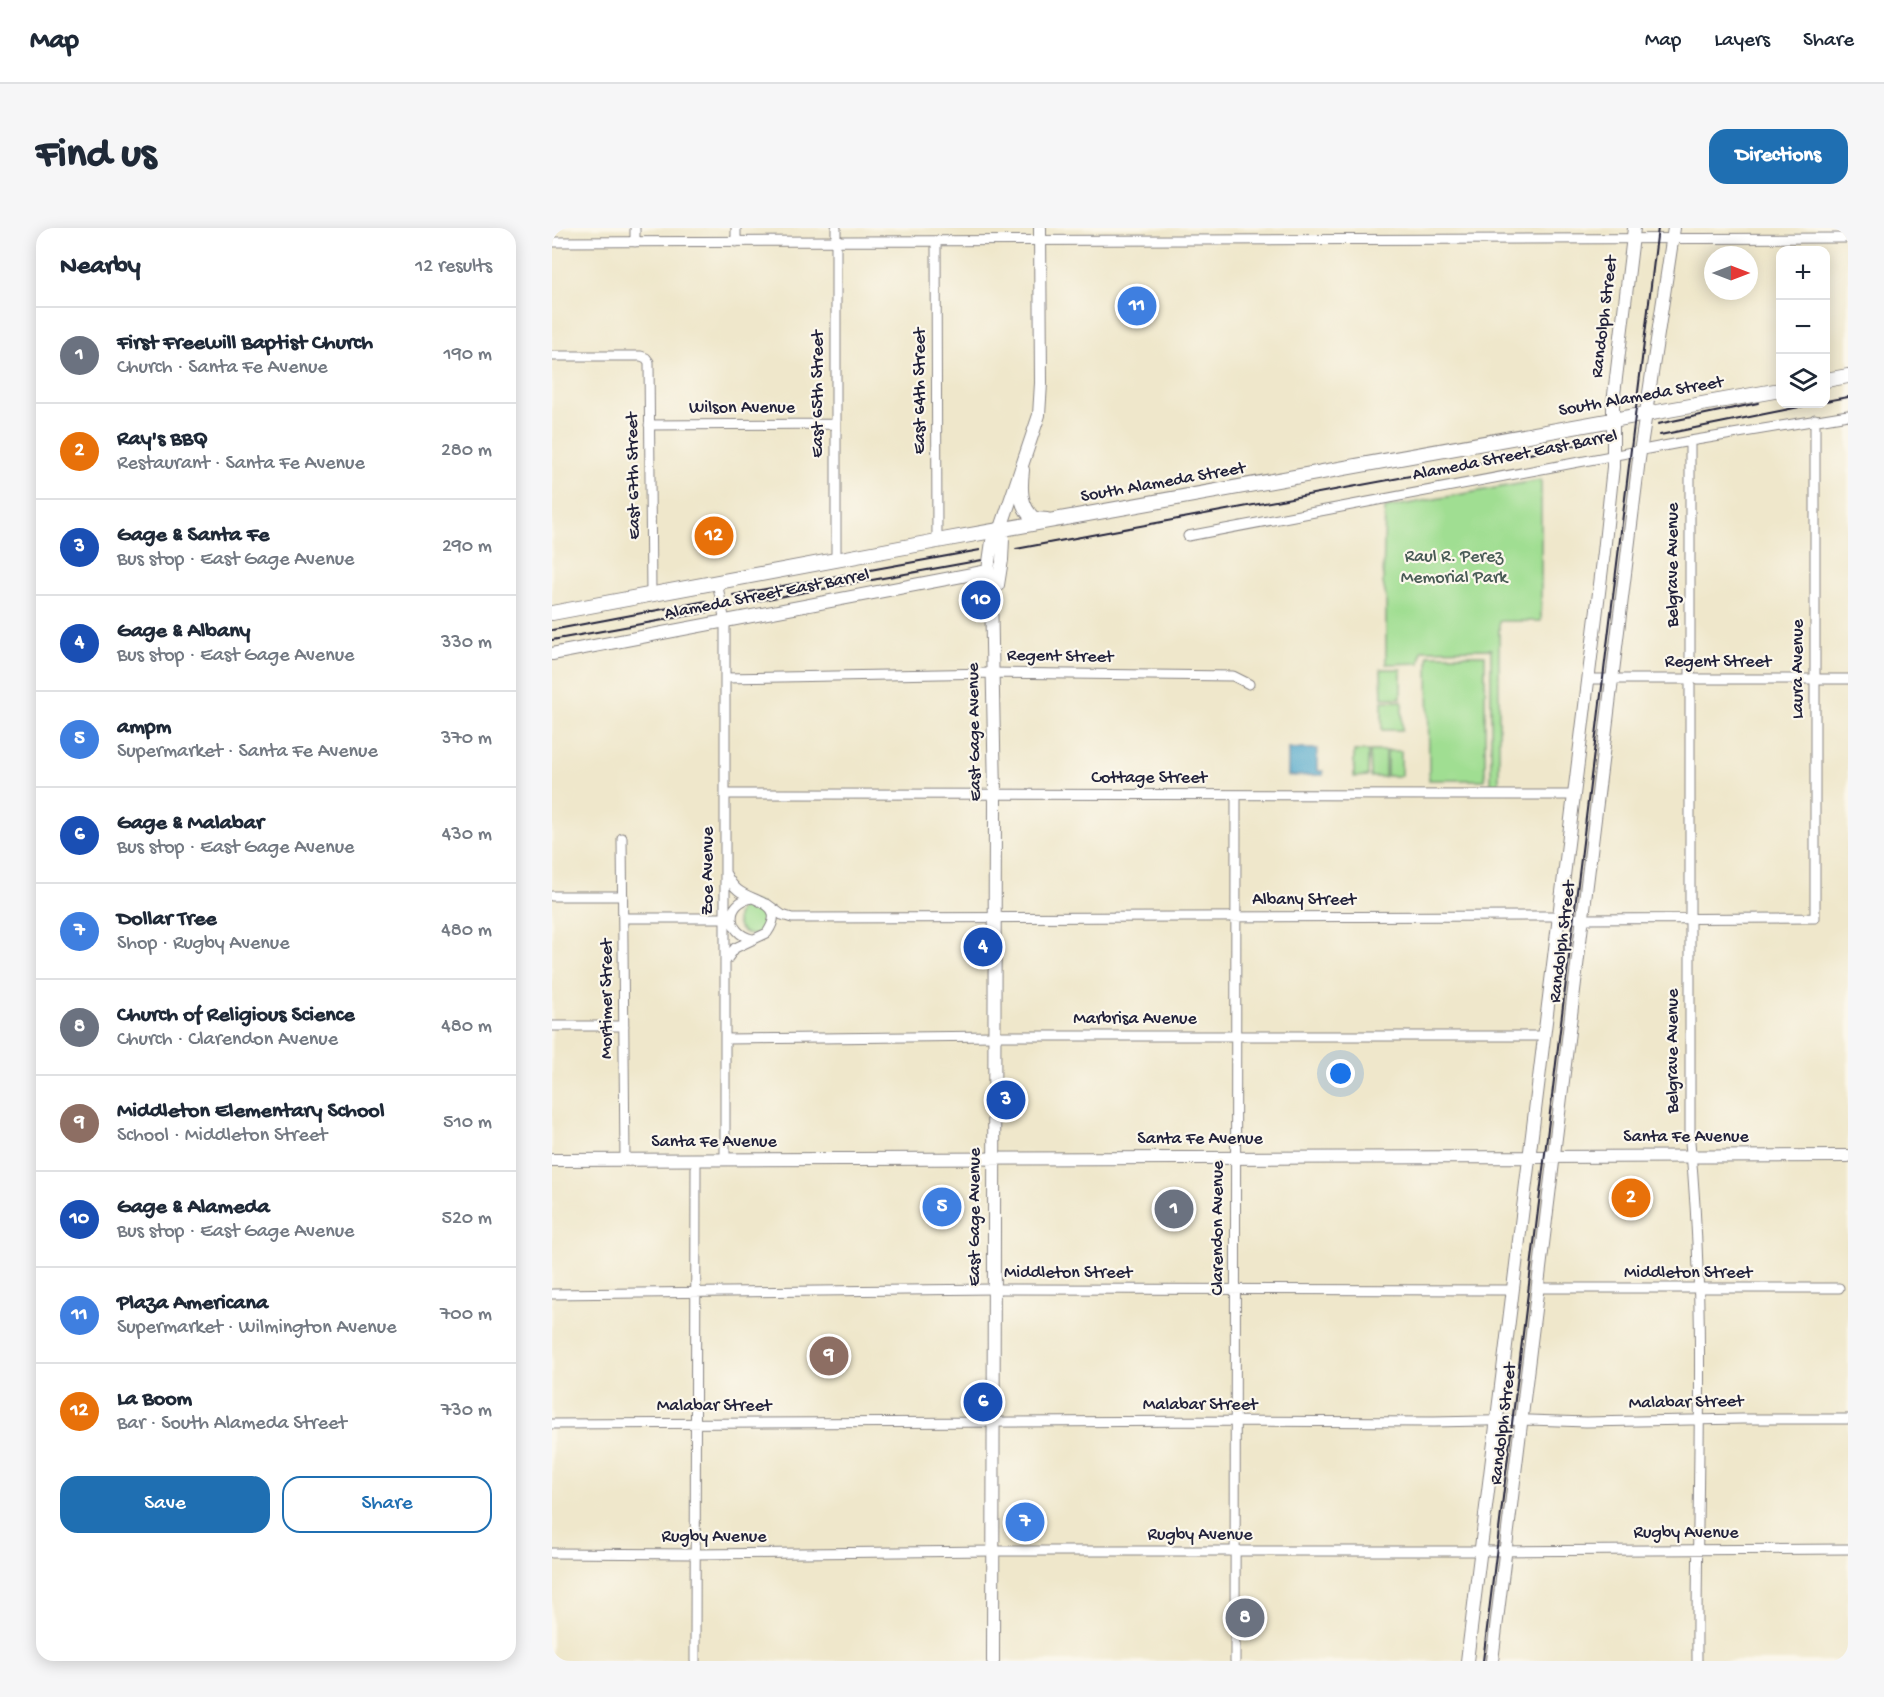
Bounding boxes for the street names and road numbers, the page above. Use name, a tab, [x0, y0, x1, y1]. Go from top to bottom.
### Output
street label: Randolph Street	[1587, 253, 1623, 379]
street label: East 64th Street	[910, 326, 931, 454]
street label: East 65th Street	[808, 329, 829, 458]
street label: South Alameda Street	[1557, 372, 1727, 422]
street label: Wilson Avenue	[689, 398, 796, 419]
street label: East 67th Street	[622, 411, 646, 540]
street label: Alameda Street East Barrel	[1411, 426, 1619, 486]
street label: South Alameda Street	[1079, 458, 1249, 508]
street label: Belgrave Avenue	[1663, 502, 1684, 628]
street label: Alameda Street East Barrel	[663, 565, 871, 625]
street label: Laura Avenue	[1788, 618, 1809, 719]
street label: Regent Street	[1007, 646, 1115, 668]
street label: Regent Street	[1665, 652, 1773, 673]
street label: East Gage Avenue	[963, 662, 987, 802]
street label: Cottage Street	[1091, 768, 1208, 789]
street label: Zoe Avenue	[698, 826, 719, 915]
street label: Randolph Street	[1545, 878, 1581, 1004]
street label: Albany Street	[1252, 890, 1358, 911]
street label: Mortimer Street	[597, 937, 618, 1059]
street label: Belgrave Avenue	[1663, 988, 1684, 1114]
street label: Marbrisa Avenue	[1073, 1009, 1198, 1030]
street label: Santa Fe Avenue	[1623, 1127, 1749, 1148]
street label: Santa Fe Avenue	[1137, 1129, 1263, 1150]
street label: Santa Fe Avenue	[651, 1132, 777, 1153]
street label: East Gage Avenue	[965, 1147, 986, 1286]
street label: Clarendon Avenue	[1208, 1160, 1229, 1295]
street label: Middleton Street	[1004, 1263, 1134, 1284]
street label: Middleton Street	[1624, 1263, 1754, 1284]
street label: Randolph Street	[1486, 1360, 1522, 1486]
street label: Malabar Street	[1629, 1391, 1745, 1414]
street label: Malabar Street	[1143, 1395, 1259, 1416]
street label: Malabar Street	[657, 1396, 773, 1417]
street label: Rugby Avenue	[1634, 1523, 1739, 1544]
street label: Rugby Avenue	[1148, 1525, 1253, 1546]
street label: Rugby Avenue	[662, 1527, 767, 1548]

